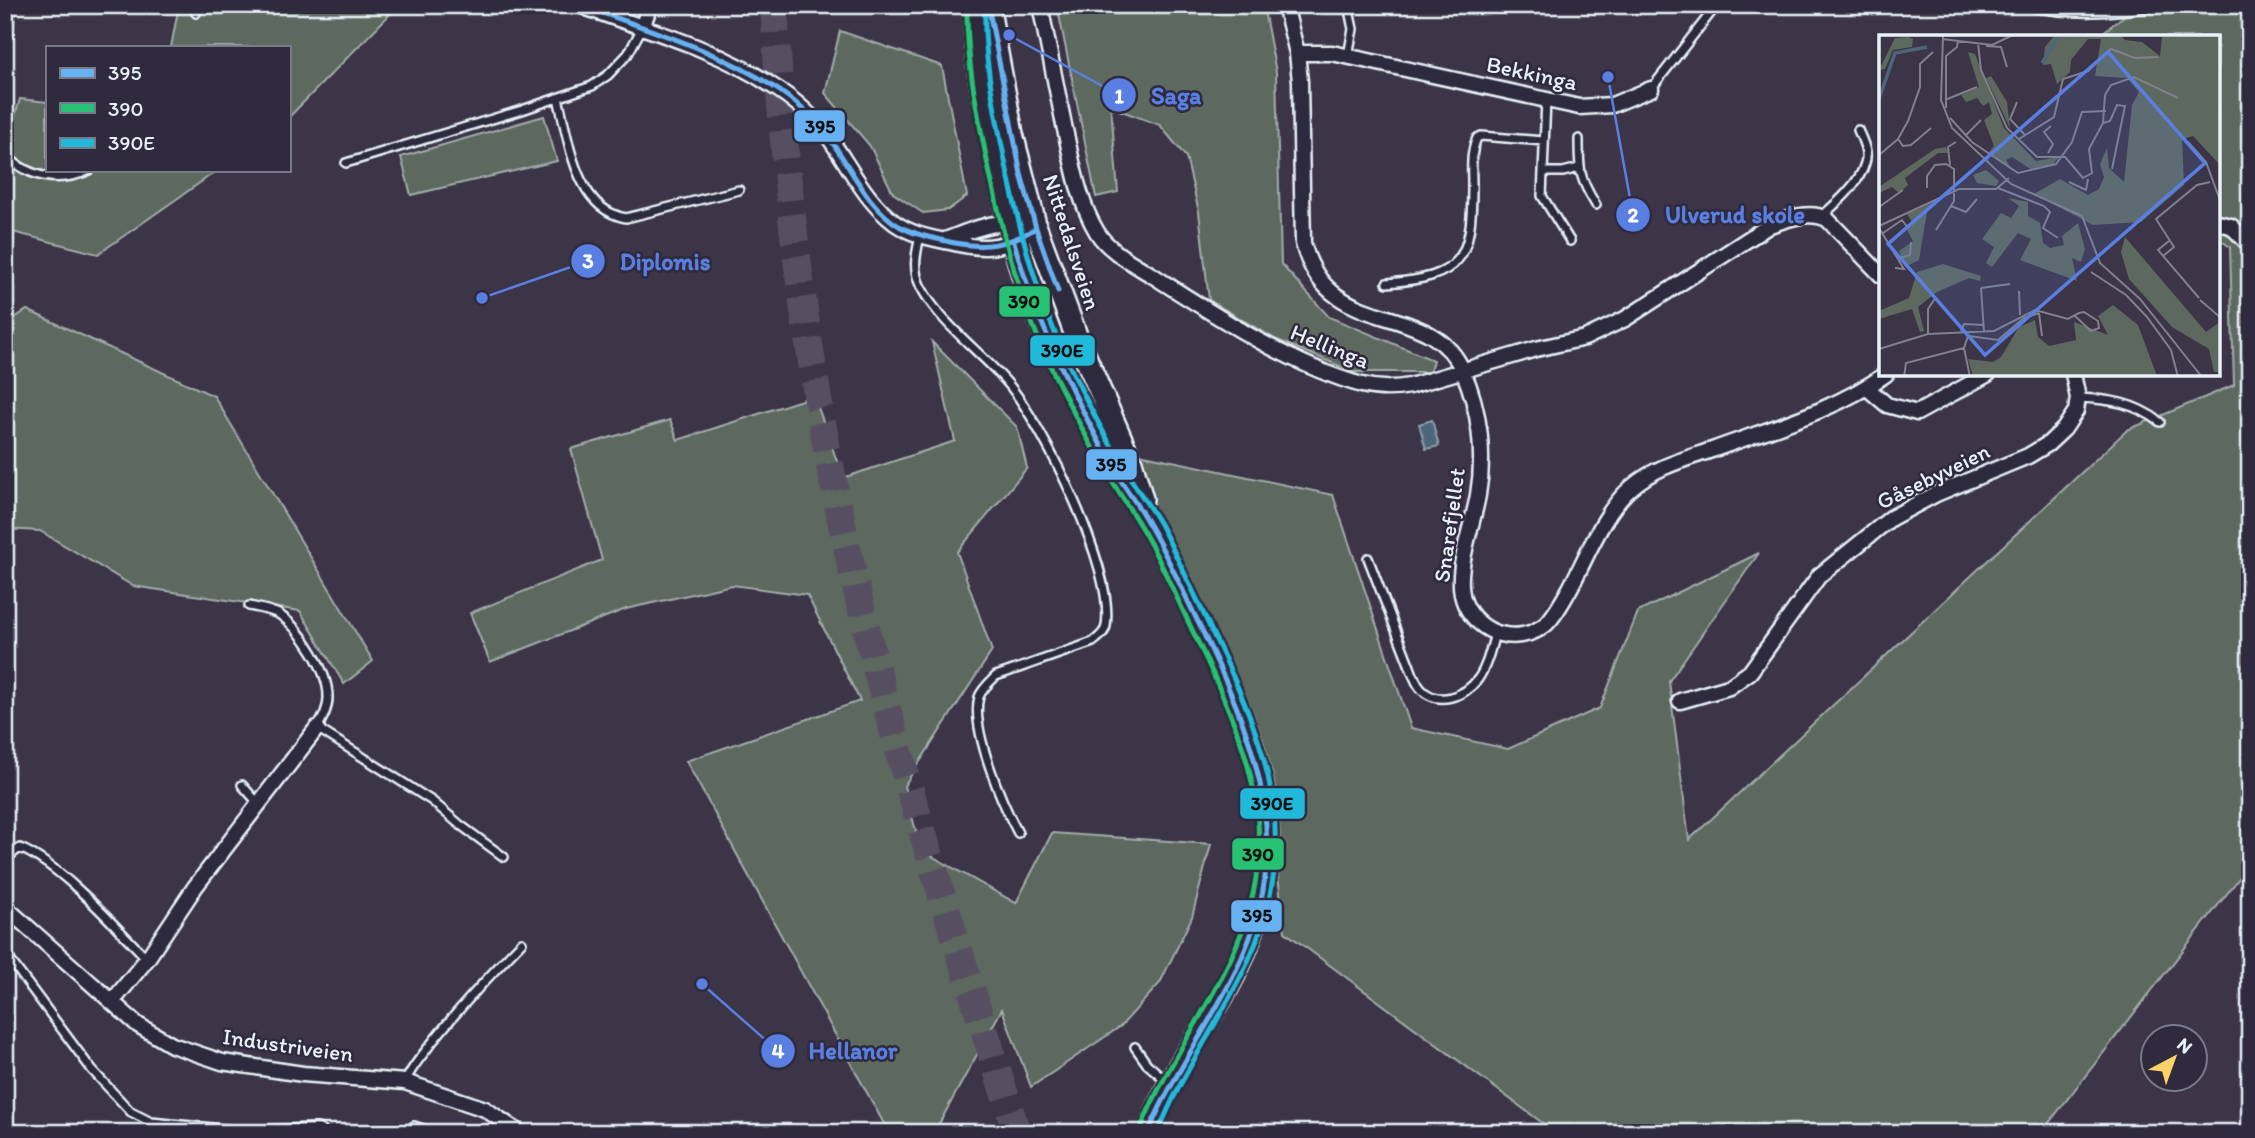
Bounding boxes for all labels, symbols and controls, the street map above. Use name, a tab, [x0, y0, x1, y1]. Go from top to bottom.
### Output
inset map	[1879, 35, 2220, 376]
legend	[46, 46, 290, 172]
street label: Bekkinga	[1484, 50, 1580, 96]
text: 395	[108, 60, 141, 85]
callout: Saga	[1102, 73, 1215, 118]
text: Saga	[1151, 81, 1201, 111]
text: 1	[1114, 83, 1124, 108]
text: 390	[108, 96, 143, 121]
line badge: 395	[793, 109, 846, 143]
text: 395	[805, 115, 835, 138]
text: 390E	[108, 130, 155, 155]
street label: Nittedalsveien	[1037, 171, 1107, 313]
callout: Ulverud skole	[1616, 192, 1819, 237]
text: Ulverud skole	[1665, 200, 1805, 229]
text: 2	[1627, 202, 1639, 227]
callout: Diplomis	[571, 239, 724, 284]
text: Diplomis	[620, 247, 711, 277]
text: 3	[582, 248, 594, 273]
line badge: 390	[998, 285, 1051, 318]
text: 390	[1008, 290, 1040, 313]
street label: Hellinga	[1286, 318, 1374, 374]
line badge: 390E	[1029, 334, 1096, 367]
text: 390E	[1041, 339, 1084, 362]
street label: Gåsebyveien	[1872, 437, 1994, 515]
line badge: 395	[1085, 448, 1138, 481]
text: 395	[1096, 453, 1126, 476]
street label: Snarefjellet	[1427, 466, 1471, 584]
line badge: 390E	[1239, 787, 1306, 820]
text: 390E	[1251, 792, 1294, 815]
line badge: 390	[1231, 837, 1285, 871]
text: 390	[1242, 843, 1274, 866]
line badge: 395	[1230, 899, 1283, 933]
text: 395	[1242, 904, 1272, 927]
street label: Industriveien	[221, 1022, 355, 1068]
north arrow	[2140, 1023, 2210, 1092]
callout: Hellanor	[760, 1028, 912, 1073]
text: N	[2172, 1033, 2197, 1058]
text: Hellanor	[809, 1036, 898, 1065]
text: 4	[772, 1038, 785, 1063]

